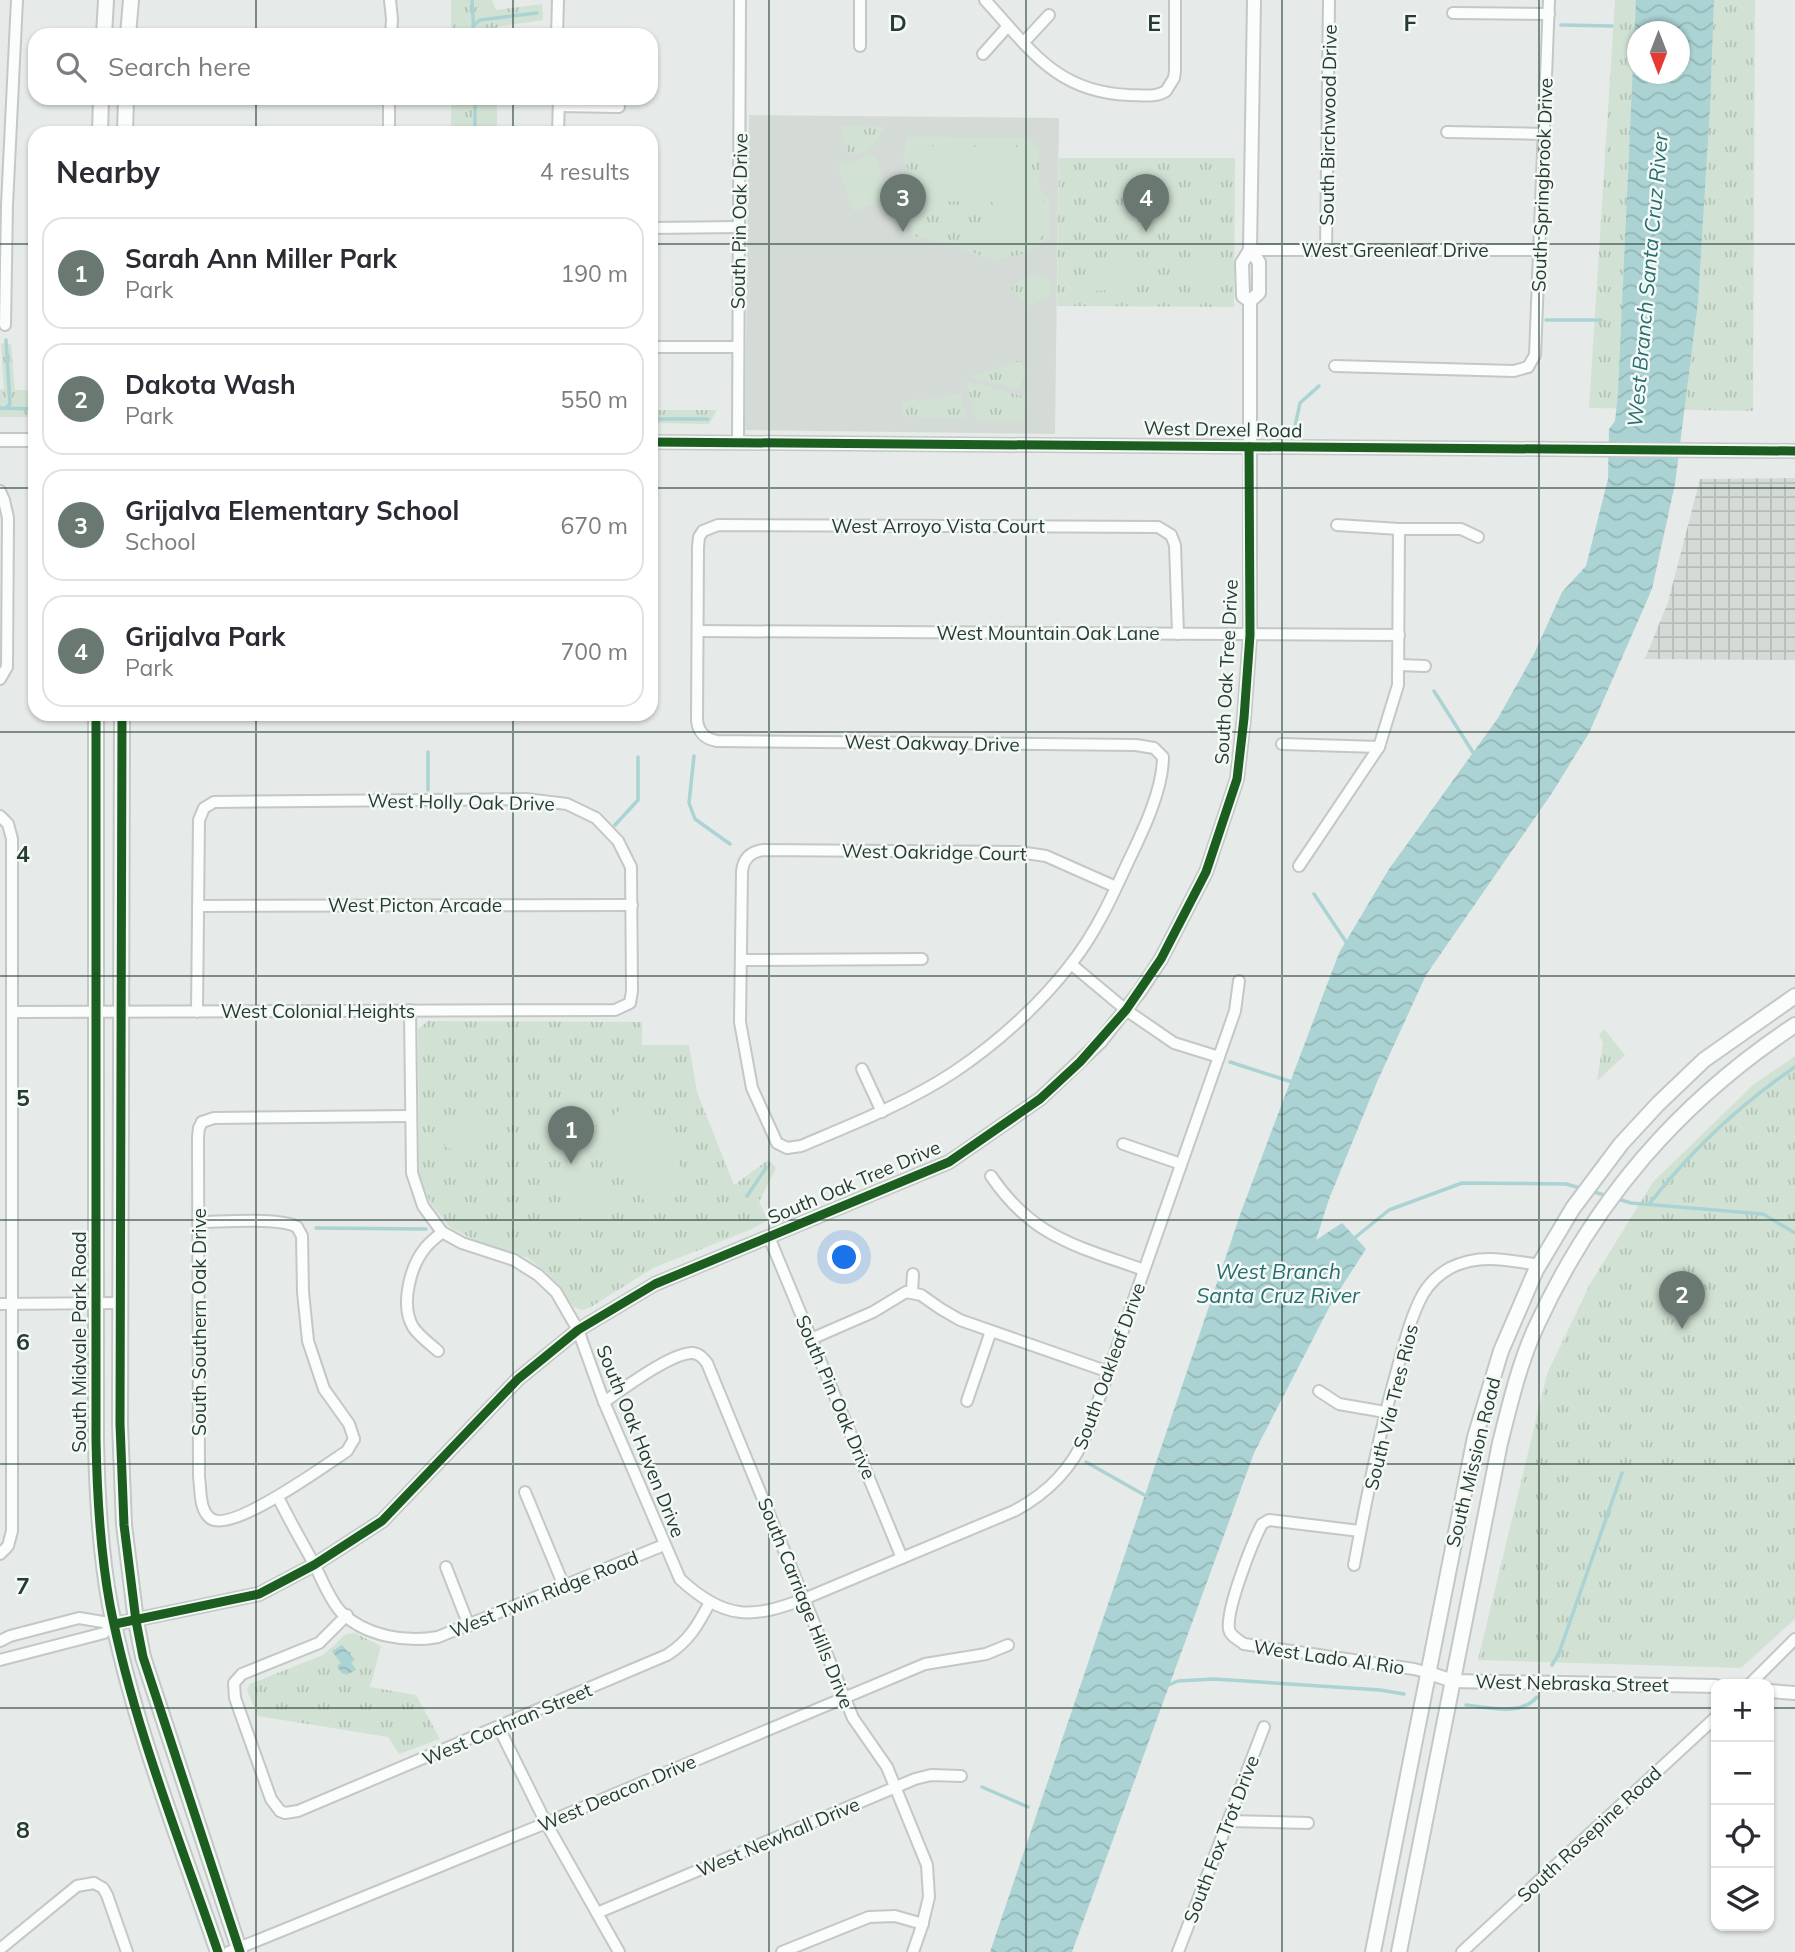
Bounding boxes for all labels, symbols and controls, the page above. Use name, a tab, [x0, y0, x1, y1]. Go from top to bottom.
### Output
text: D	[889, 8, 907, 37]
text: E	[1147, 8, 1161, 37]
text: F	[1403, 8, 1417, 37]
north arrow	[1627, 21, 1690, 84]
street label: South Birchwood Drive	[1314, 24, 1342, 226]
search box	[28, 28, 658, 105]
icon: search	[52, 48, 90, 86]
text: Search here	[108, 50, 251, 83]
street label: South Springbrook Drive	[1526, 78, 1558, 292]
water label: West Branch Santa Cruz River	[1621, 131, 1673, 428]
street label: South Pin Oak Drive	[725, 133, 753, 309]
text: Nearby	[56, 153, 160, 191]
text: 4 results	[540, 157, 630, 186]
pin: 3	[880, 174, 926, 232]
pin: 4	[1123, 174, 1169, 232]
street label: West Greenleaf Drive	[1301, 238, 1489, 262]
text: Sarah Ann Miller Park	[125, 242, 397, 275]
text: 1	[74, 259, 88, 288]
text: 190 m	[560, 259, 628, 288]
text: Park	[125, 275, 173, 304]
text: Dakota Wash	[125, 368, 296, 401]
text: 2	[74, 385, 88, 414]
text: 550 m	[560, 385, 628, 414]
text: Park	[125, 401, 173, 430]
street label: West Drexel Road	[1143, 416, 1303, 442]
text: Grijalva Elementary School	[125, 494, 459, 527]
text: 3	[74, 511, 88, 540]
text: 670 m	[560, 511, 628, 540]
street label: West Arroyo Vista Court	[831, 514, 1045, 538]
text: School	[125, 527, 196, 556]
street label: South Oak Tree Drive	[1209, 579, 1243, 765]
text: Grijalva Park	[125, 620, 285, 653]
street label: West Mountain Oak Lane	[936, 621, 1160, 645]
text: 4	[74, 637, 88, 666]
text: 700 m	[560, 637, 628, 666]
text: Park	[125, 653, 173, 682]
street label: West Oakway Drive	[844, 729, 1020, 757]
street label: West Holly Oak Drive	[367, 788, 555, 816]
street label: West Oakridge Court	[841, 838, 1027, 866]
text: 4	[16, 839, 30, 868]
street label: West Picton Arcade	[328, 893, 502, 917]
street label: West Colonial Heights	[221, 999, 415, 1023]
text: 5	[16, 1083, 30, 1112]
pin: 1	[548, 1106, 594, 1164]
street label: South Oak Tree Drive	[764, 1135, 944, 1229]
street label: South Southern Oak Drive	[187, 1208, 211, 1436]
street label: South Midvale Park Road	[67, 1231, 91, 1453]
your location	[827, 1240, 861, 1274]
water label: West Branch Santa Cruz River	[1196, 1258, 1361, 1308]
pin: 2	[1659, 1271, 1705, 1329]
street label: South Oakleaf Drive	[1068, 1279, 1150, 1453]
street label: South Pin Oak Drive	[791, 1311, 881, 1483]
street label: South Via Tres Rios	[1359, 1322, 1423, 1492]
text: 6	[16, 1327, 30, 1356]
street label: South Oak Haven Drive	[591, 1341, 691, 1541]
street label: South Mission Road	[1440, 1375, 1506, 1549]
street label: South Carriage Hills Drive	[753, 1494, 859, 1712]
street label: West Twin Ridge Road	[446, 1545, 642, 1643]
text: 7	[16, 1571, 30, 1600]
street label: West Lado Al Rio	[1252, 1635, 1406, 1679]
street label: West Nebraska Street	[1475, 1669, 1669, 1697]
street label: West Cochran Street	[419, 1677, 596, 1771]
map controls	[1711, 1679, 1774, 1931]
button: +	[1711, 1679, 1774, 1742]
button: −	[1711, 1742, 1774, 1805]
street label: West Deacon Drive	[534, 1749, 700, 1837]
street label: South Fox Trot Drive	[1178, 1752, 1264, 1926]
street label: South Rosepine Road	[1512, 1761, 1666, 1907]
street label: West Newhall Drive	[693, 1792, 863, 1882]
button: locate	[1711, 1805, 1774, 1868]
text: 8	[16, 1815, 30, 1844]
button: layers	[1711, 1868, 1774, 1931]

